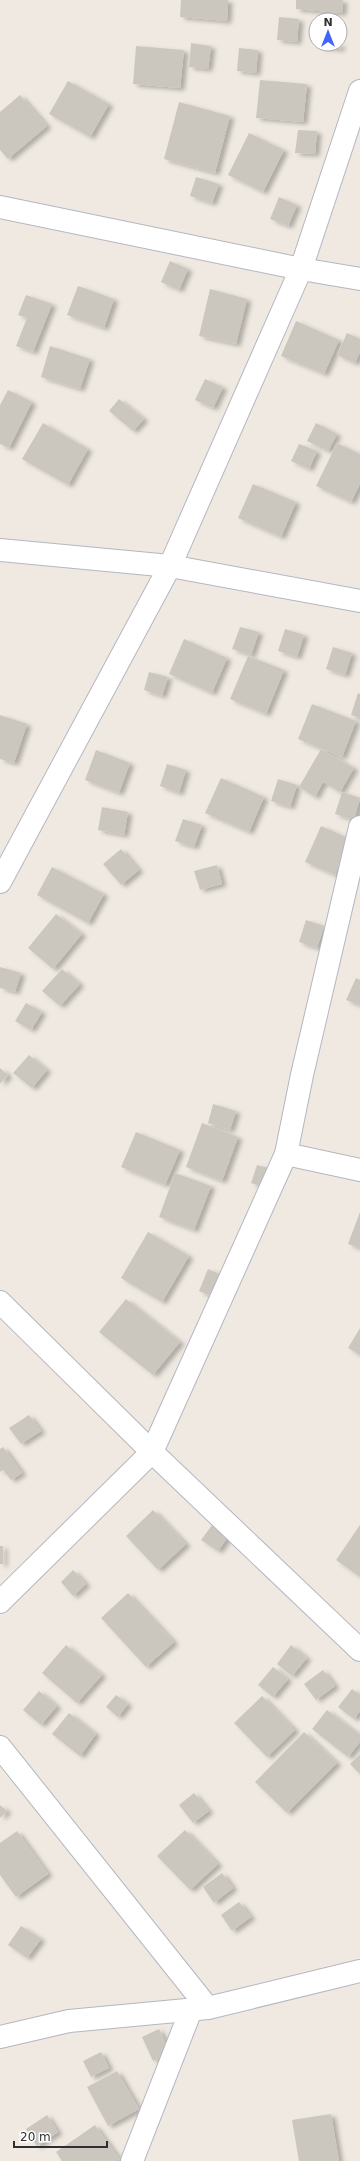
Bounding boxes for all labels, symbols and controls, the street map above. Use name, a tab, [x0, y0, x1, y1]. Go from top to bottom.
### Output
north arrow	[308, 12, 348, 52]
text: N	[323, 16, 333, 29]
scale bar	[14, 2123, 107, 2149]
text: 20 m	[20, 2130, 51, 2144]

